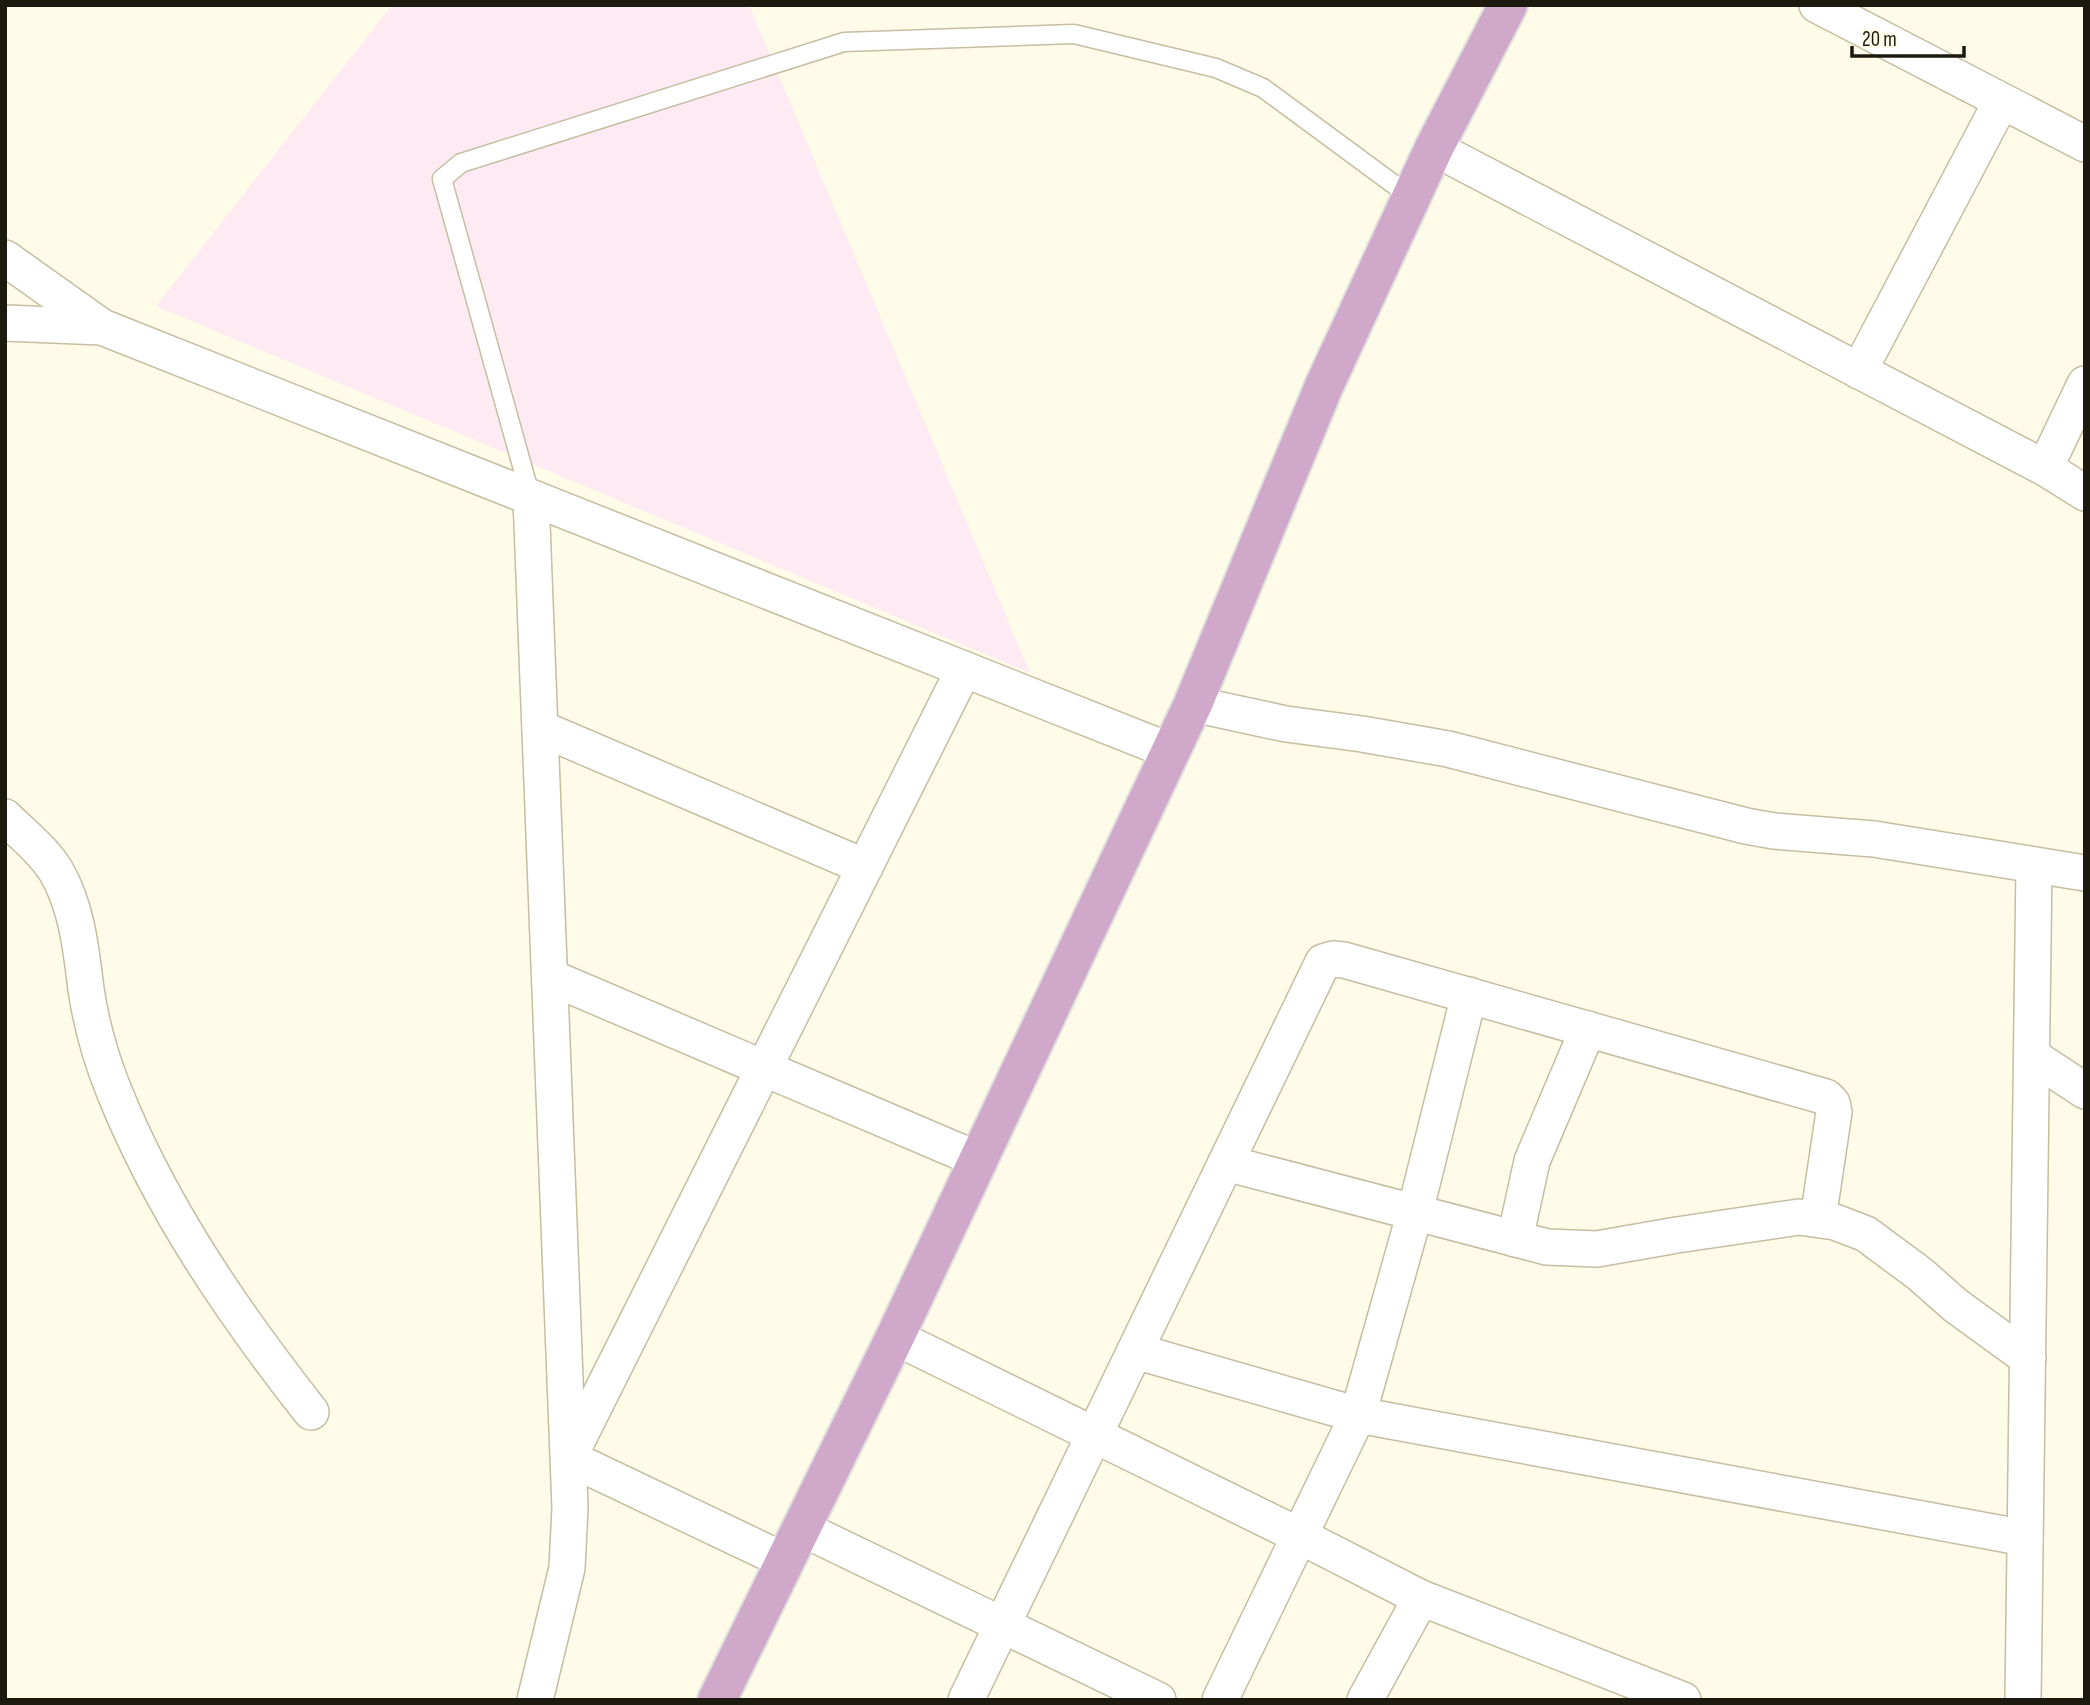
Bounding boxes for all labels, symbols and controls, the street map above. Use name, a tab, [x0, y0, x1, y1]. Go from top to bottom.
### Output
scale bar	[1852, 14, 1964, 58]
text: 20 m	[1862, 27, 1897, 52]

